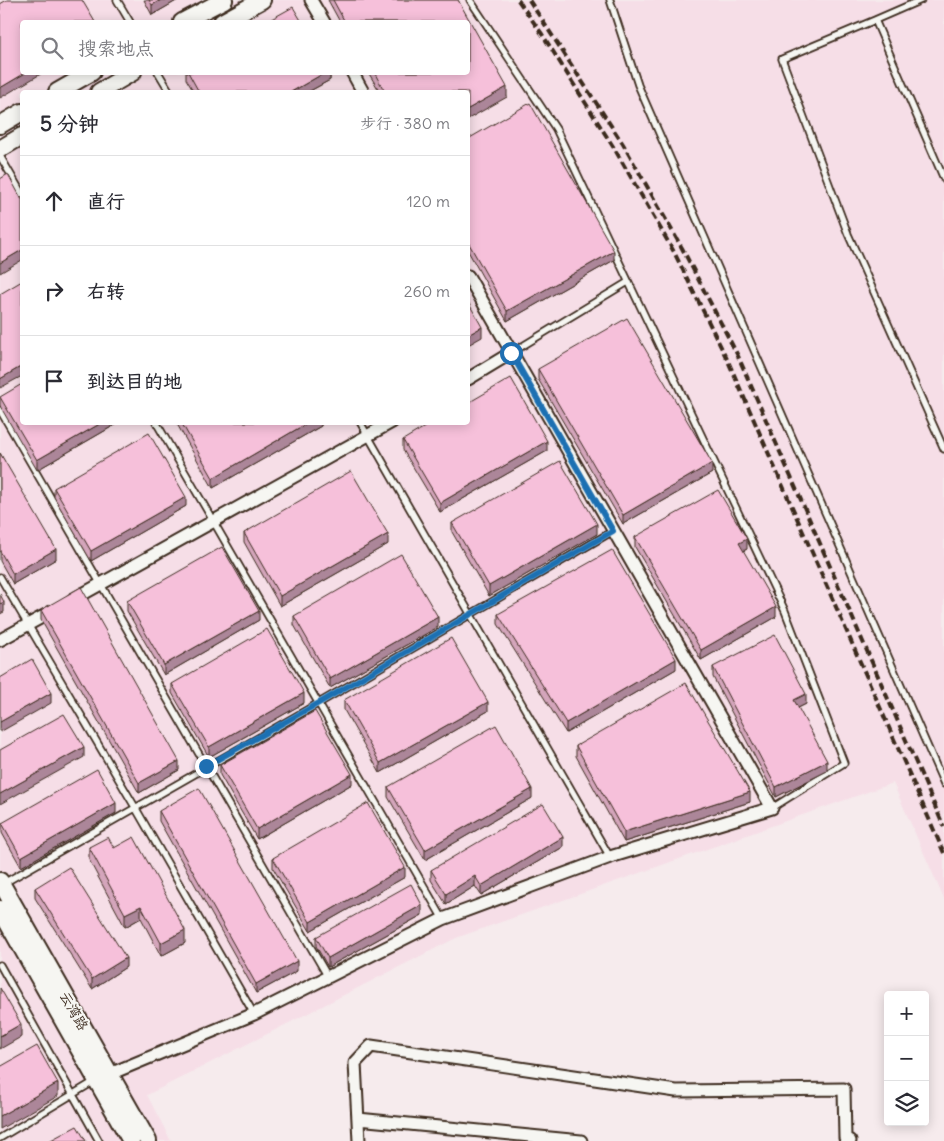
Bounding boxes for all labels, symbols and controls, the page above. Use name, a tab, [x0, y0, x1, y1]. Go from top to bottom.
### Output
search box	[20, 20, 470, 75]
icon: search	[38, 34, 66, 62]
text: 搜索地点	[78, 36, 154, 60]
text: 5 分钟	[40, 110, 99, 137]
text: 步行 · 380 m	[360, 113, 450, 133]
icon: ahead	[40, 187, 68, 215]
text: 直行	[87, 189, 125, 213]
text: 120 m	[407, 191, 450, 211]
icon: right	[40, 277, 68, 305]
text: 右转	[87, 279, 125, 303]
text: 260 m	[404, 281, 450, 301]
route start	[500, 342, 523, 365]
icon: arrive	[40, 367, 68, 395]
text: 到达目的地	[87, 369, 182, 393]
route end	[195, 755, 218, 778]
street label: 云湾路	[56, 988, 92, 1034]
map controls	[884, 991, 929, 1126]
button: +	[884, 991, 929, 1036]
button: −	[884, 1036, 929, 1081]
button: layers	[884, 1081, 929, 1126]

